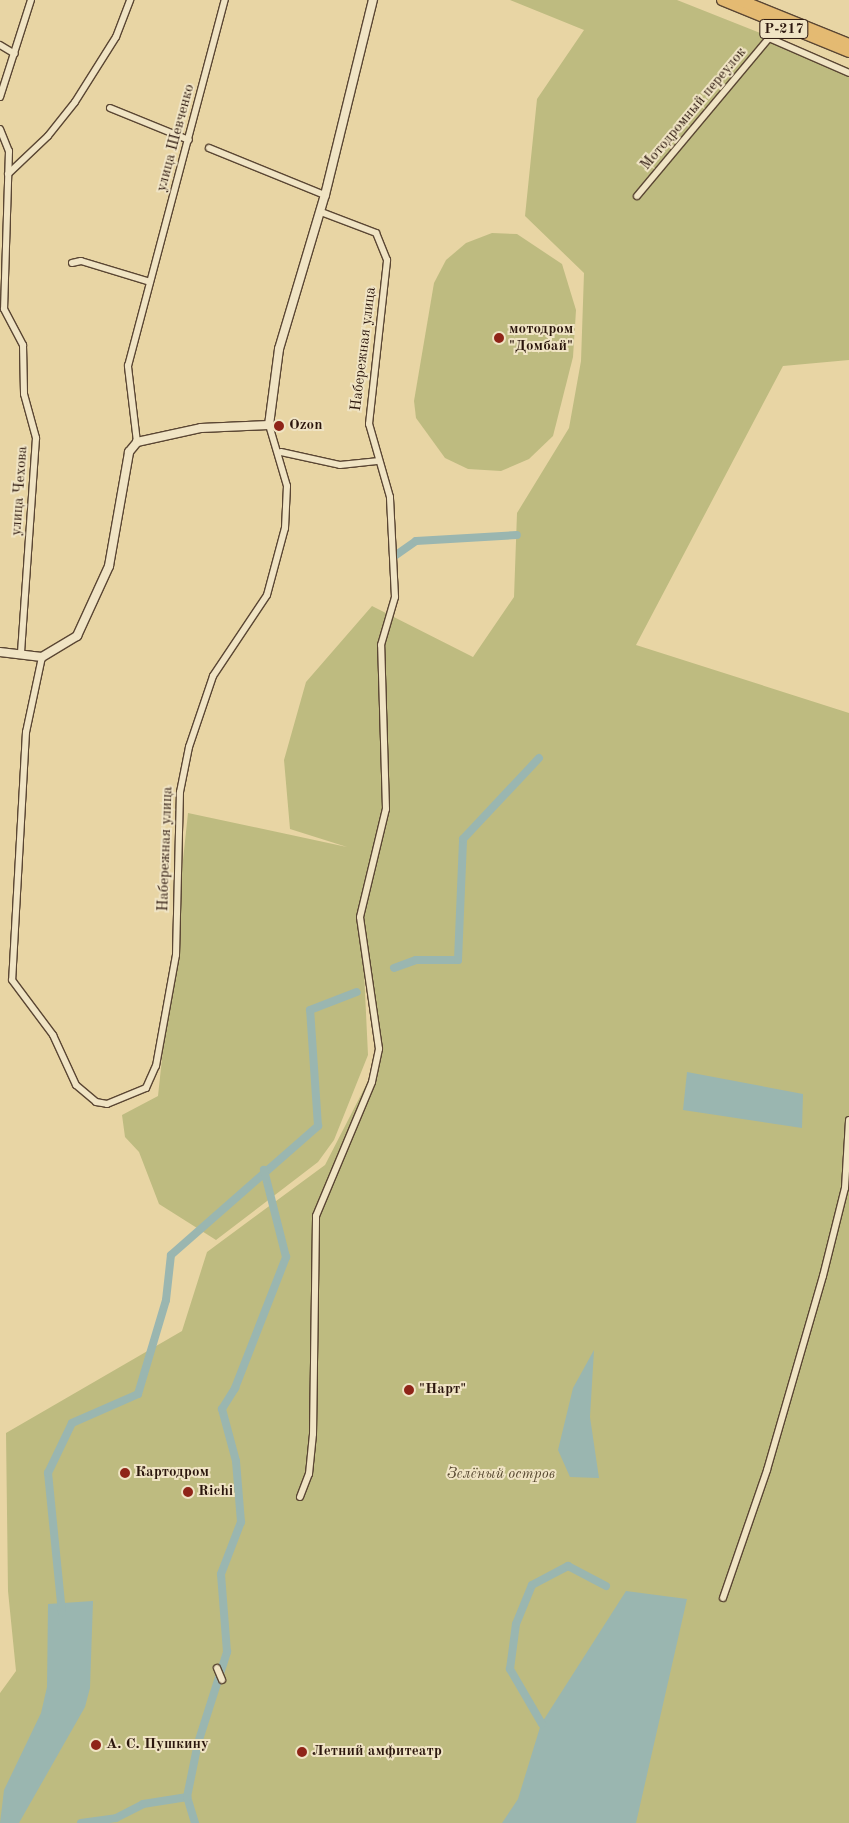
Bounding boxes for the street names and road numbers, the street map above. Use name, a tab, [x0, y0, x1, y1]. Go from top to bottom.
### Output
road number: Р-217	[759, 18, 809, 40]
street label: Мотодромный переулок	[637, 44, 751, 174]
street label: улица Шевченко	[153, 82, 199, 194]
street label: Набережная улица	[347, 286, 381, 412]
street label: улица Чехова	[8, 446, 32, 536]
street label: Набережная улица	[155, 786, 177, 912]

